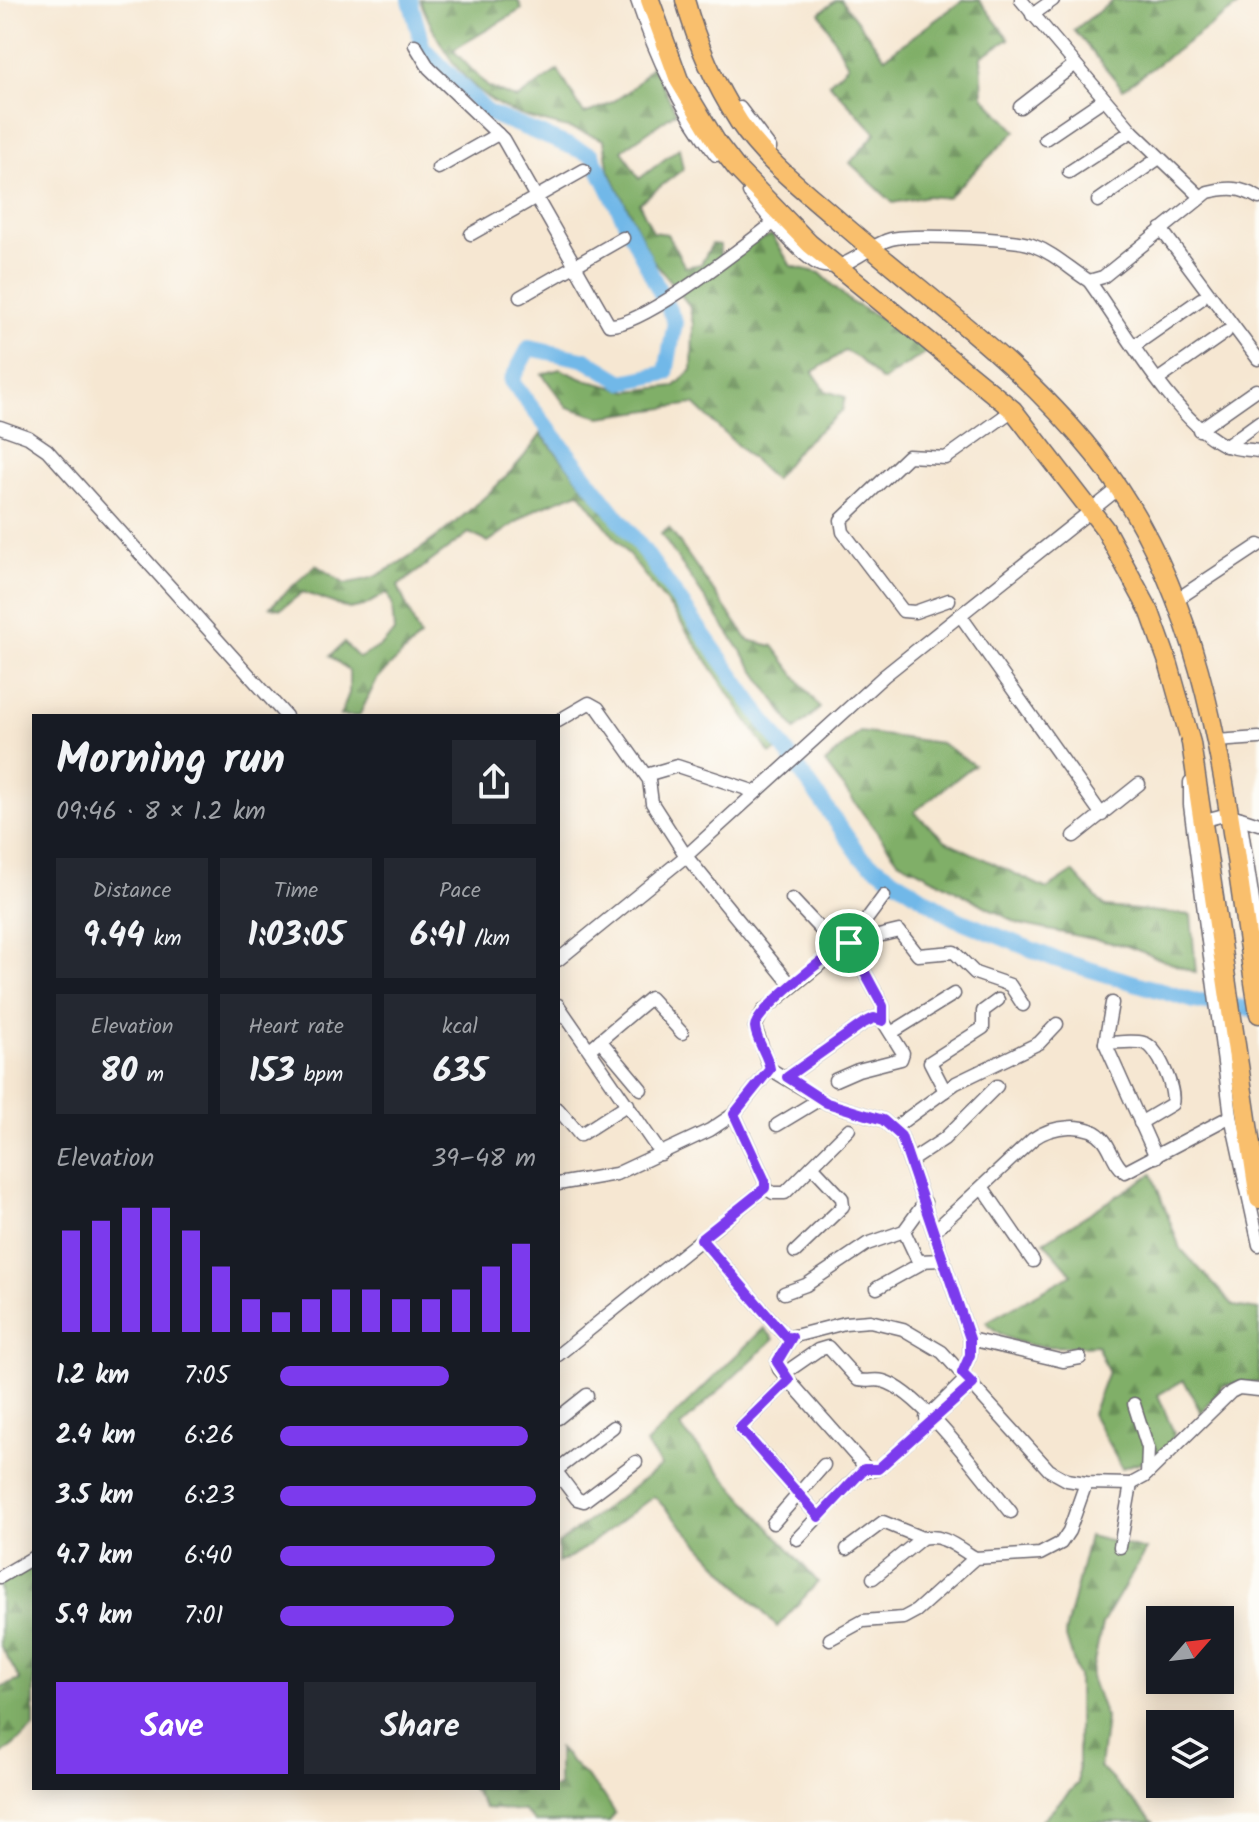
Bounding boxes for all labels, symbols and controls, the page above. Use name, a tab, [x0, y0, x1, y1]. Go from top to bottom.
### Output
text: Morning run	[56, 726, 285, 796]
button: share	[452, 740, 536, 824]
text: 09:46 · 8 × 1.2 km	[56, 791, 266, 833]
text: Distance	[92, 874, 172, 909]
text: Time	[274, 874, 318, 909]
text: Pace	[439, 874, 481, 909]
text: 9.44	[83, 909, 145, 963]
text: 1:03:05	[247, 909, 345, 963]
text: 6:41	[410, 909, 466, 963]
pin	[815, 909, 883, 977]
icon: arrive	[827, 921, 871, 965]
text: km	[145, 922, 181, 957]
text: /km	[466, 922, 510, 957]
text: Elevation	[90, 1010, 174, 1045]
text: Heart rate	[248, 1010, 344, 1045]
text: kcal	[442, 1010, 478, 1045]
text: 80	[100, 1045, 138, 1099]
text: 153	[249, 1045, 295, 1099]
text: 635	[433, 1045, 487, 1099]
text: m	[138, 1058, 164, 1093]
text: bpm	[295, 1058, 343, 1093]
text: Elevation	[56, 1138, 154, 1180]
text: 39–48 m	[432, 1138, 536, 1180]
text: 1.2 km	[56, 1355, 129, 1397]
text: 7:05	[184, 1355, 229, 1397]
text: 2.4 km	[56, 1415, 136, 1457]
text: 6:26	[184, 1415, 234, 1457]
text: 3.5 km	[56, 1475, 134, 1517]
text: 6:23	[184, 1475, 235, 1517]
text: 4.7 km	[56, 1535, 133, 1577]
text: 6:40	[184, 1535, 232, 1577]
text: 5.9 km	[56, 1595, 133, 1637]
text: 7:01	[184, 1595, 224, 1637]
north arrow	[1146, 1606, 1234, 1694]
map controls	[1146, 1606, 1234, 1798]
button: Save	[56, 1682, 288, 1774]
button: Share	[304, 1682, 536, 1774]
button: layers	[1146, 1710, 1234, 1798]

